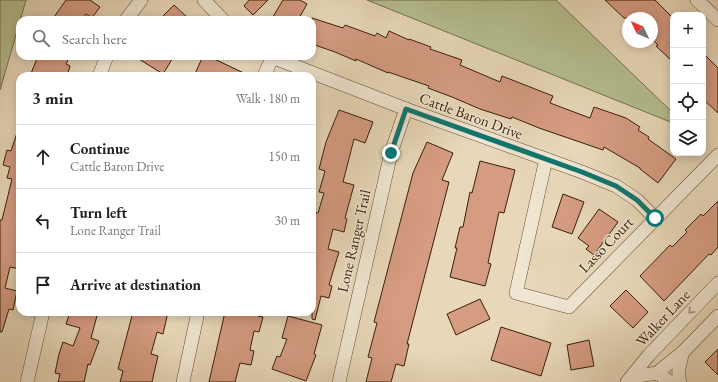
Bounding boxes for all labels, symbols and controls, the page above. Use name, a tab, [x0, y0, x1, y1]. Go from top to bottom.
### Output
north arrow	[622, 12, 658, 48]
map controls	[670, 12, 706, 156]
button: +	[670, 12, 706, 48]
search box	[16, 16, 316, 60]
icon: search	[30, 27, 52, 49]
text: Search here	[62, 29, 127, 48]
button: −	[670, 48, 706, 84]
button: locate	[670, 84, 706, 120]
text: 3 min	[32, 87, 73, 109]
street label: Cattle Baron Drive	[417, 88, 526, 143]
text: Walk · 180 m	[236, 90, 300, 107]
button: layers	[670, 120, 706, 156]
text: Continue	[70, 139, 130, 158]
route end	[382, 144, 400, 162]
icon: ahead	[32, 146, 54, 168]
text: 150 m	[269, 148, 300, 165]
text: Cattle Baron Drive	[70, 158, 164, 175]
street label: Lone Ranger Trail	[332, 187, 375, 294]
text: Turn left	[70, 203, 127, 222]
route start	[646, 209, 664, 227]
icon: left	[32, 210, 54, 232]
text: 30 m	[275, 212, 300, 229]
street label: Lasso Court	[574, 212, 637, 277]
text: Lone Ranger Trail	[70, 222, 161, 239]
icon: arrive	[32, 274, 54, 296]
text: Arrive at destination	[70, 275, 201, 294]
street label: Walker Lane	[631, 285, 694, 350]
one-way arrow	[688, 306, 696, 314]

